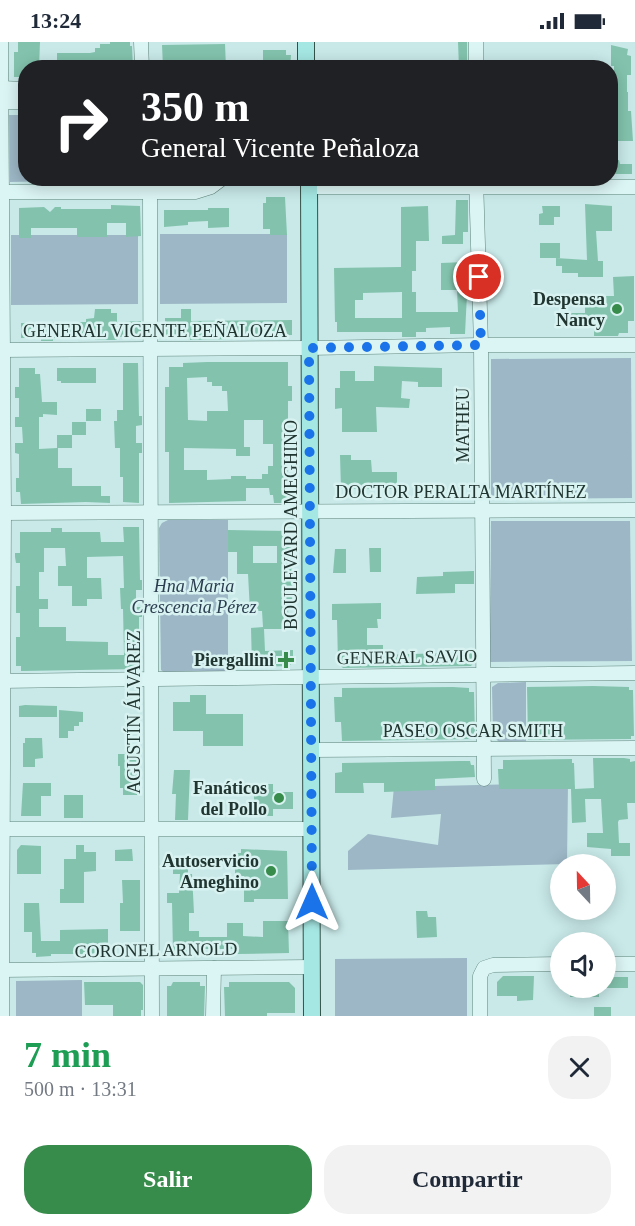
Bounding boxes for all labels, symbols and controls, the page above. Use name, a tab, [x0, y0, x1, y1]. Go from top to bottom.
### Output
text: 13:24	[30, 8, 81, 33]
icon: right	[42, 84, 120, 162]
text: 350 m	[141, 84, 250, 130]
text: General Vicente Peñaloza	[141, 133, 419, 163]
pin	[453, 251, 504, 302]
icon: arrive	[462, 260, 495, 293]
place label: Despensa Nancy	[533, 289, 605, 330]
marker: Despensa Nancy	[610, 302, 624, 316]
street label: GENERAL VICENTE PEÑALOZA	[23, 320, 287, 341]
street label: MATHEU	[453, 388, 473, 463]
street label: BOULEVARD AMEGHINO	[281, 420, 301, 630]
street label: DOCTOR PERALTA MARTÍNEZ	[335, 481, 587, 502]
park label: Hna Maria Crescencia Pérez	[131, 576, 257, 617]
street label: AGUSTÍN ÁLVAREZ	[123, 630, 144, 794]
street label: GENERAL SAVIO	[337, 646, 477, 668]
place label: Piergallini	[194, 650, 274, 670]
marker: Piergallini	[279, 653, 293, 667]
street label: PASEO OSCAR SMITH	[383, 721, 563, 741]
place label: Fanáticos del Pollo	[193, 778, 267, 819]
marker: Fanáticos del Pollo	[272, 791, 286, 805]
place label: Autoservicio Ameghino	[162, 851, 259, 892]
north arrow	[550, 854, 616, 920]
map controls	[550, 854, 616, 998]
marker: Autoservicio Ameghino	[264, 864, 278, 878]
position arrow	[280, 870, 344, 934]
button: sound	[550, 932, 616, 998]
street label: CORONEL ARNOLD	[74, 939, 238, 961]
text: 7 min	[24, 1035, 111, 1075]
button: close	[548, 1036, 611, 1099]
text: 500 m · 13:31	[24, 1078, 137, 1100]
button: Salir	[24, 1145, 312, 1214]
button: Compartir	[324, 1145, 611, 1214]

